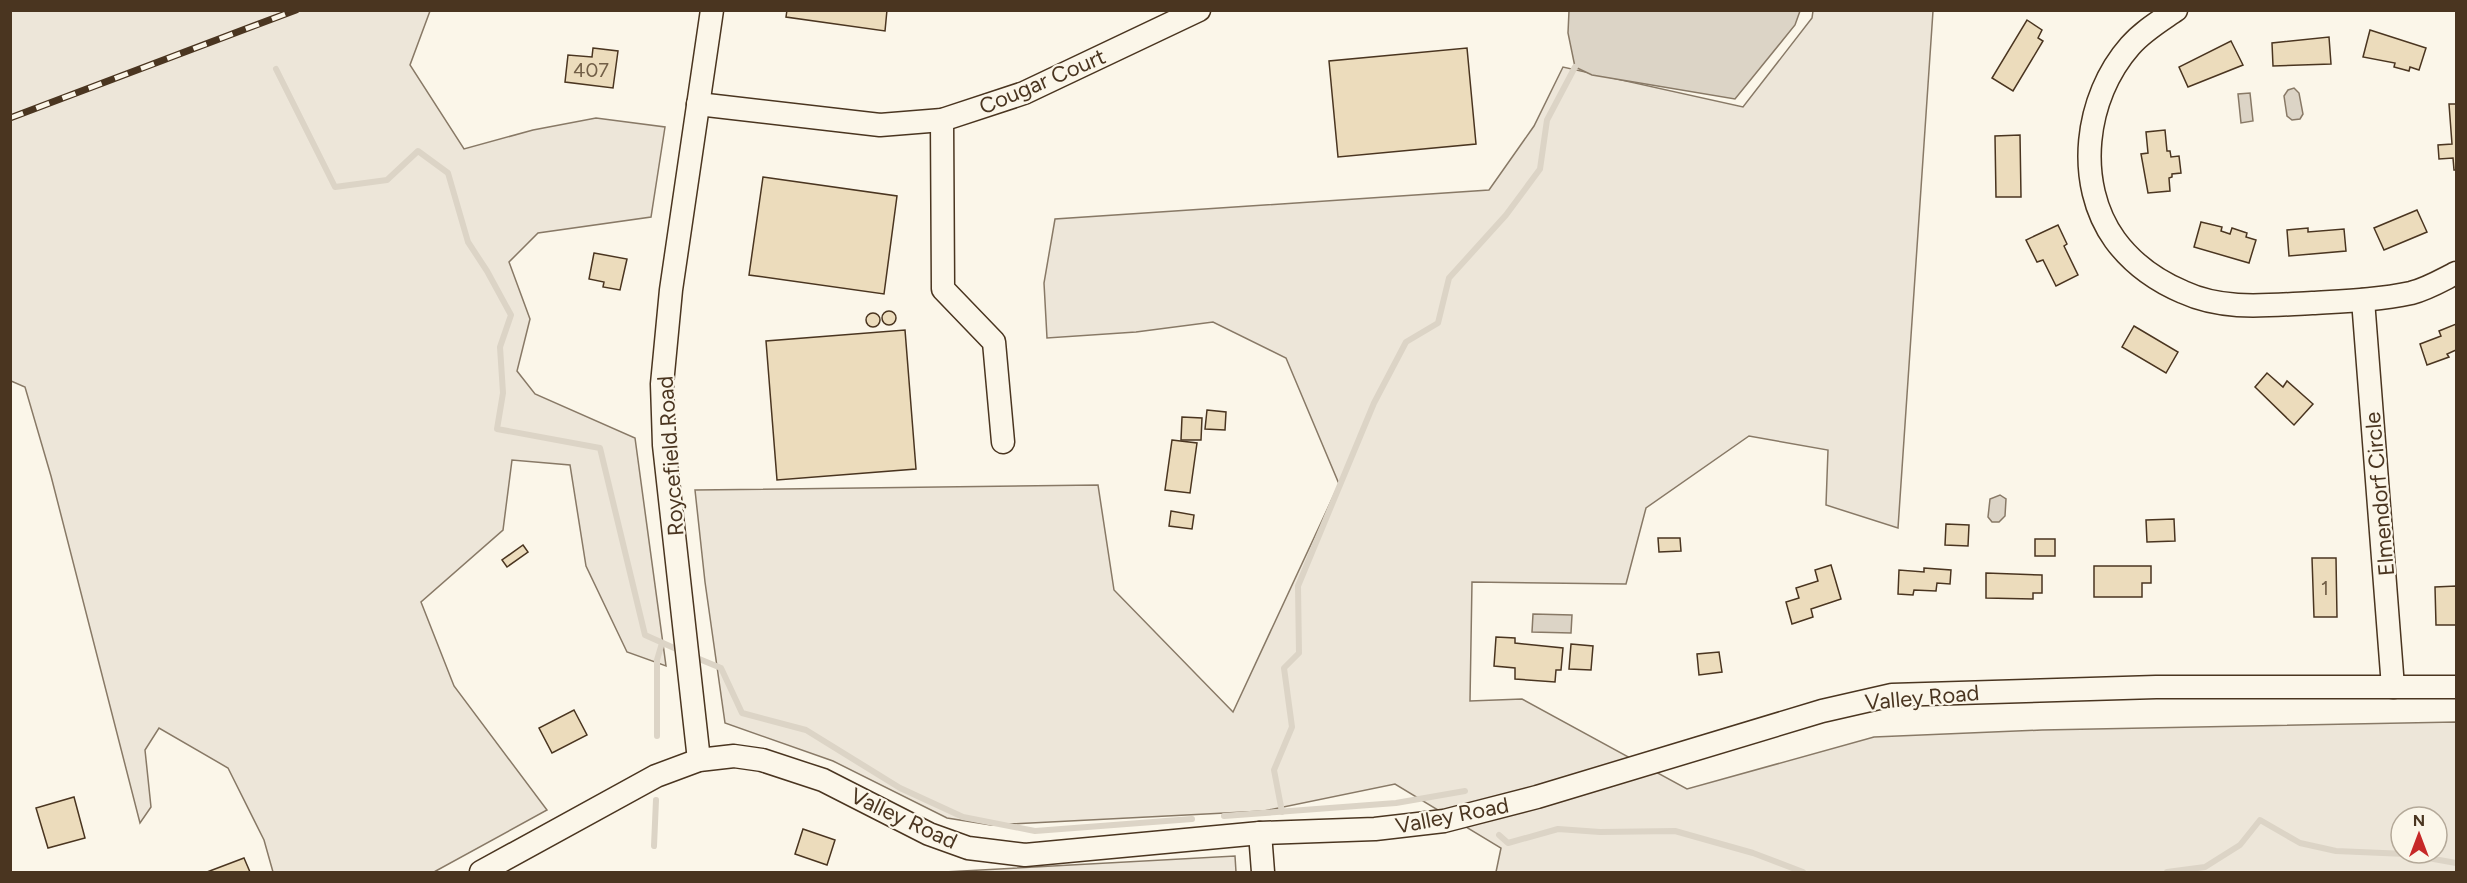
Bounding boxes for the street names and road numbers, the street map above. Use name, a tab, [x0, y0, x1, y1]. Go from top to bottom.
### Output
street label: Cougar Court	[975, 43, 1109, 120]
street label: Roycefield Road	[651, 375, 690, 537]
street label: Elmendorf Circle	[2359, 411, 2400, 577]
street label: Valley Road	[1864, 679, 1980, 716]
street label: Valley Road	[846, 782, 961, 855]
street label: Valley Road	[1393, 791, 1511, 840]

